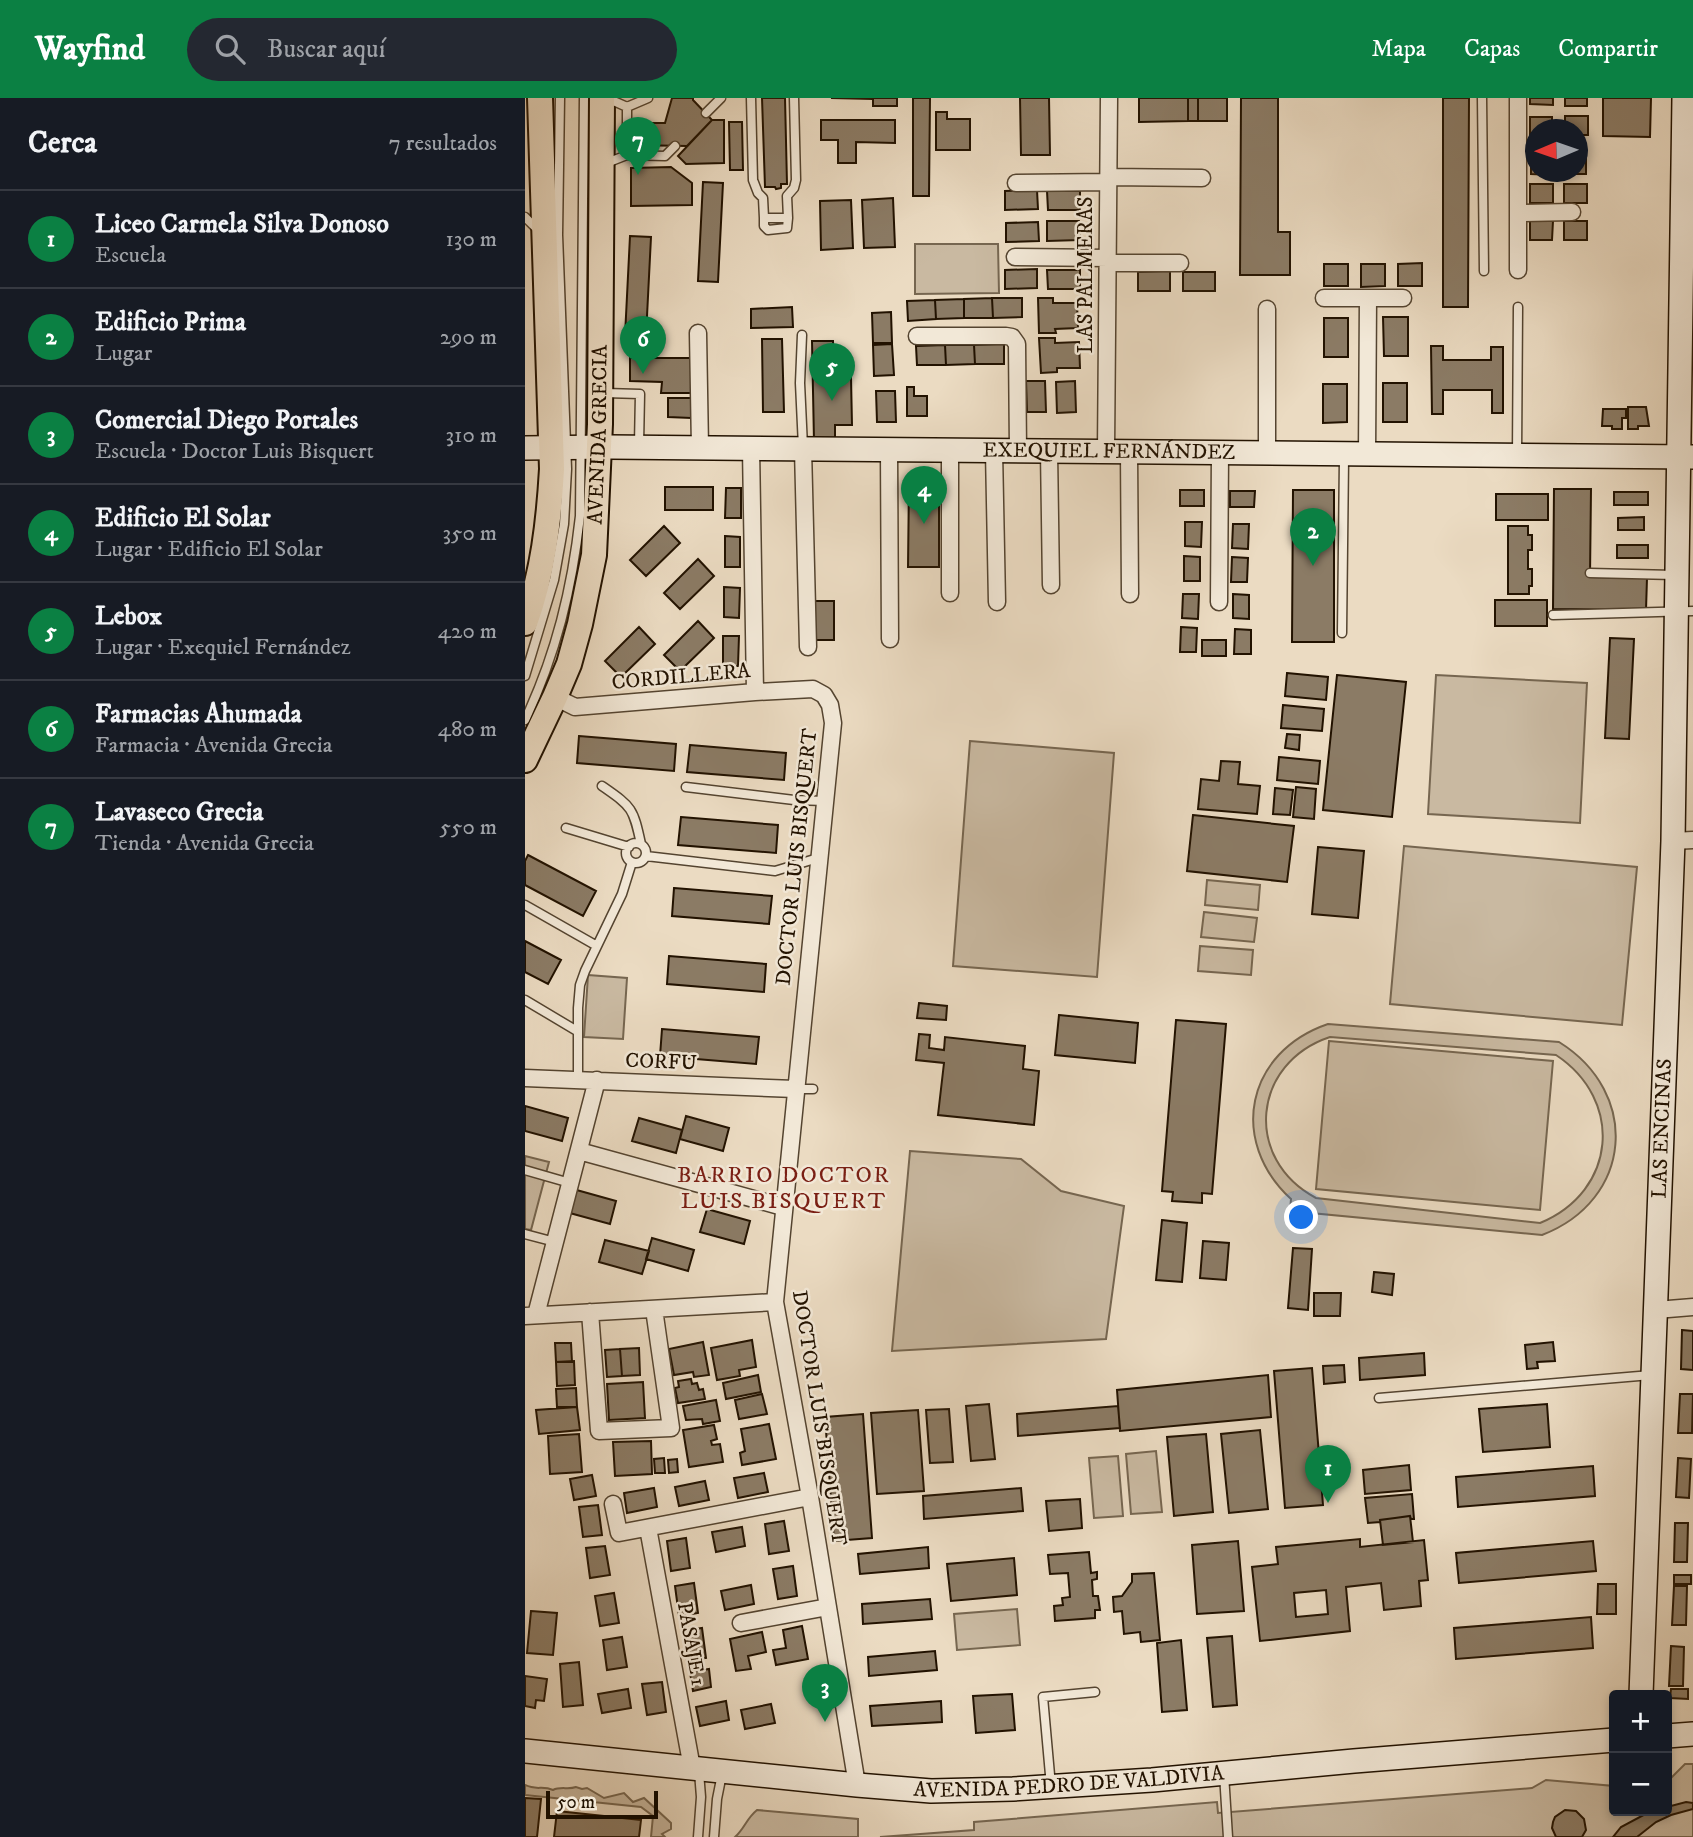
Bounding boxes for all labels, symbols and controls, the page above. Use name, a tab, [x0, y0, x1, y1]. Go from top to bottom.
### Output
search box	[187, 18, 677, 81]
text: Wayfind	[35, 29, 145, 70]
icon: search	[211, 30, 249, 68]
text: Buscar aquí	[267, 33, 385, 66]
text: Mapa	[1372, 34, 1426, 64]
text: Capas	[1464, 34, 1520, 64]
text: Compartir	[1558, 34, 1658, 64]
pin: 7	[615, 117, 661, 175]
north arrow	[1525, 119, 1588, 182]
text: Cerca	[28, 125, 97, 162]
text: 7 resultados	[389, 129, 497, 158]
street label: LAS PALMERAS	[1073, 197, 1099, 353]
text: Liceo Carmela Silva Donoso	[95, 208, 389, 241]
text: 1	[47, 225, 55, 254]
text: 130 m	[445, 225, 497, 254]
text: Escuela	[95, 241, 166, 270]
text: Edificio Prima	[95, 306, 246, 339]
pin: 6	[620, 316, 666, 374]
text: 2	[45, 323, 57, 352]
text: 290 m	[440, 323, 497, 352]
text: Lugar	[95, 339, 152, 368]
pin: 5	[809, 343, 855, 401]
street label: AVENIDA GRECIA	[582, 344, 613, 525]
text: Comercial Diego Portales	[95, 404, 358, 437]
text: 3	[47, 421, 55, 450]
text: 310 m	[445, 421, 497, 450]
text: Escuela · Doctor Luis Bisquert	[95, 437, 374, 466]
street label: EXEQUIEL FERNÁNDEZ	[982, 437, 1235, 466]
pin: 4	[901, 466, 947, 524]
text: Edificio El Solar	[95, 502, 270, 535]
pin: 2	[1290, 508, 1336, 566]
text: 4	[44, 519, 58, 548]
text: 350 m	[442, 519, 497, 548]
text: Lugar · Edificio El Solar	[95, 535, 323, 564]
text: Lebox	[95, 600, 162, 633]
text: 5	[45, 617, 57, 646]
text: 420 m	[438, 617, 497, 646]
text: Lugar · Exequiel Fernández	[95, 633, 351, 662]
street label: CORDILLERA	[611, 658, 752, 696]
text: Farmacias Ahumada	[95, 698, 302, 731]
text: 6	[45, 715, 57, 744]
text: 480 m	[438, 715, 497, 744]
street label: DOCTOR LUIS BISQUERT	[771, 727, 823, 987]
text: Farmacia · Avenida Grecia	[95, 731, 332, 760]
text: Lavaseco Grecia	[95, 796, 264, 829]
text: 7	[45, 813, 57, 842]
text: 550 m	[440, 813, 497, 842]
text: Tienda · Avenida Grecia	[95, 829, 314, 858]
street label: CORFU	[625, 1048, 697, 1076]
street label: LAS ENCINAS	[1647, 1058, 1678, 1199]
district label: BARRIO DOCTOR LUIS BISQUERT	[677, 1161, 891, 1216]
your location	[1284, 1200, 1318, 1234]
street label: DOCTOR LUIS BISQUERT	[786, 1288, 852, 1548]
pin: 1	[1305, 1445, 1351, 1503]
street label: PASAJE 1	[671, 1600, 711, 1688]
pin: 3	[802, 1664, 848, 1722]
map controls	[1609, 1690, 1672, 1816]
button: +	[1609, 1690, 1672, 1753]
button: −	[1609, 1753, 1672, 1816]
street label: AVENIDA PEDRO DE VALDIVIA	[912, 1760, 1226, 1804]
scale bar	[546, 1788, 658, 1820]
text: 50 m	[557, 1791, 595, 1814]

